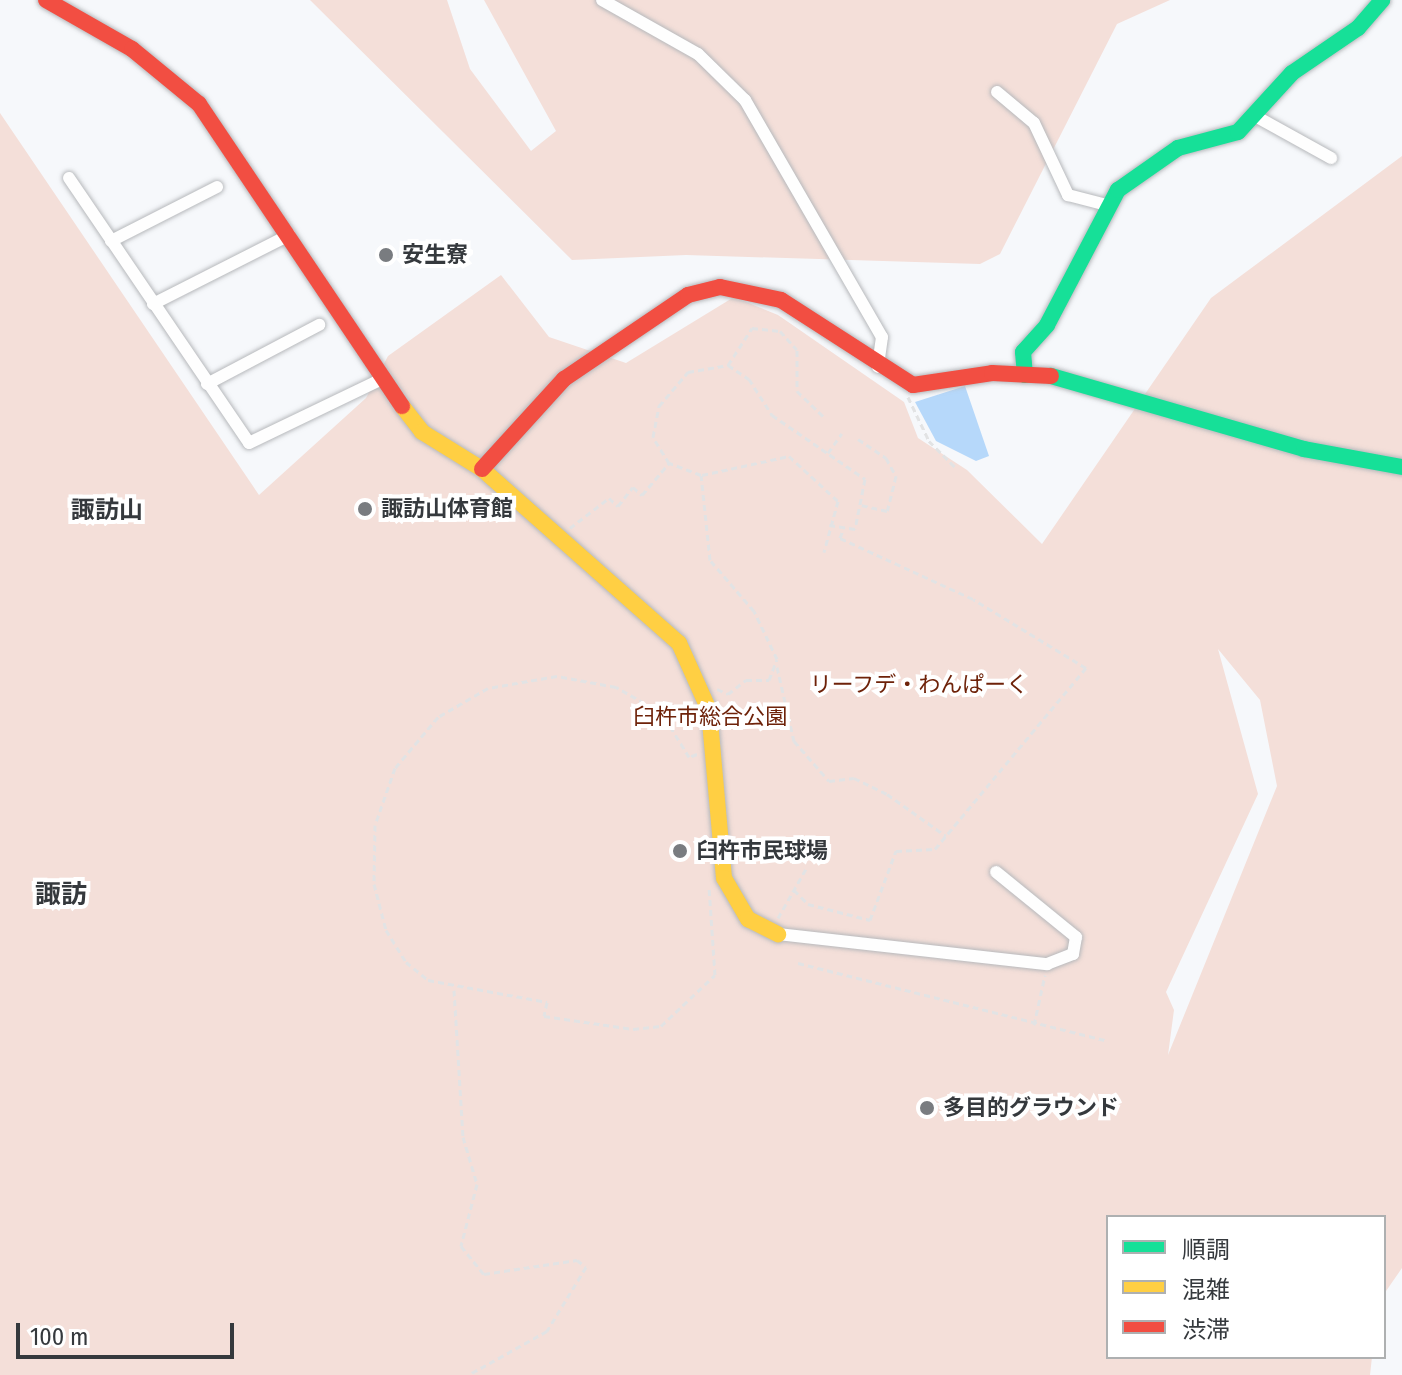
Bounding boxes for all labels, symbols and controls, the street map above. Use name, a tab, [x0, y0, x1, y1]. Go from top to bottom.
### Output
place label: 安生寮	[402, 242, 468, 268]
marker: 安生寮	[377, 246, 395, 264]
place label: 諏訪山体育館	[381, 496, 513, 522]
district label: 諏訪山	[71, 497, 143, 525]
marker: 諏訪山体育館	[356, 500, 374, 518]
park label: リーフデ・わんぱーく	[809, 672, 1029, 698]
park label: 臼杵市総合公園	[633, 704, 787, 730]
place label: 臼杵市民球場	[696, 838, 828, 864]
marker: 臼杵市民球場	[671, 842, 689, 860]
district label: 諏訪	[35, 879, 87, 911]
place label: 多目的グラウンド	[943, 1095, 1119, 1121]
marker: 多目的グラウンド	[918, 1099, 936, 1117]
legend	[1106, 1215, 1386, 1359]
text: 順調	[1182, 1236, 1230, 1264]
text: 混雑	[1182, 1276, 1230, 1304]
scale bar	[20, 1307, 238, 1357]
text: 渋滞	[1182, 1316, 1230, 1344]
text: 100 m	[30, 1323, 88, 1351]

